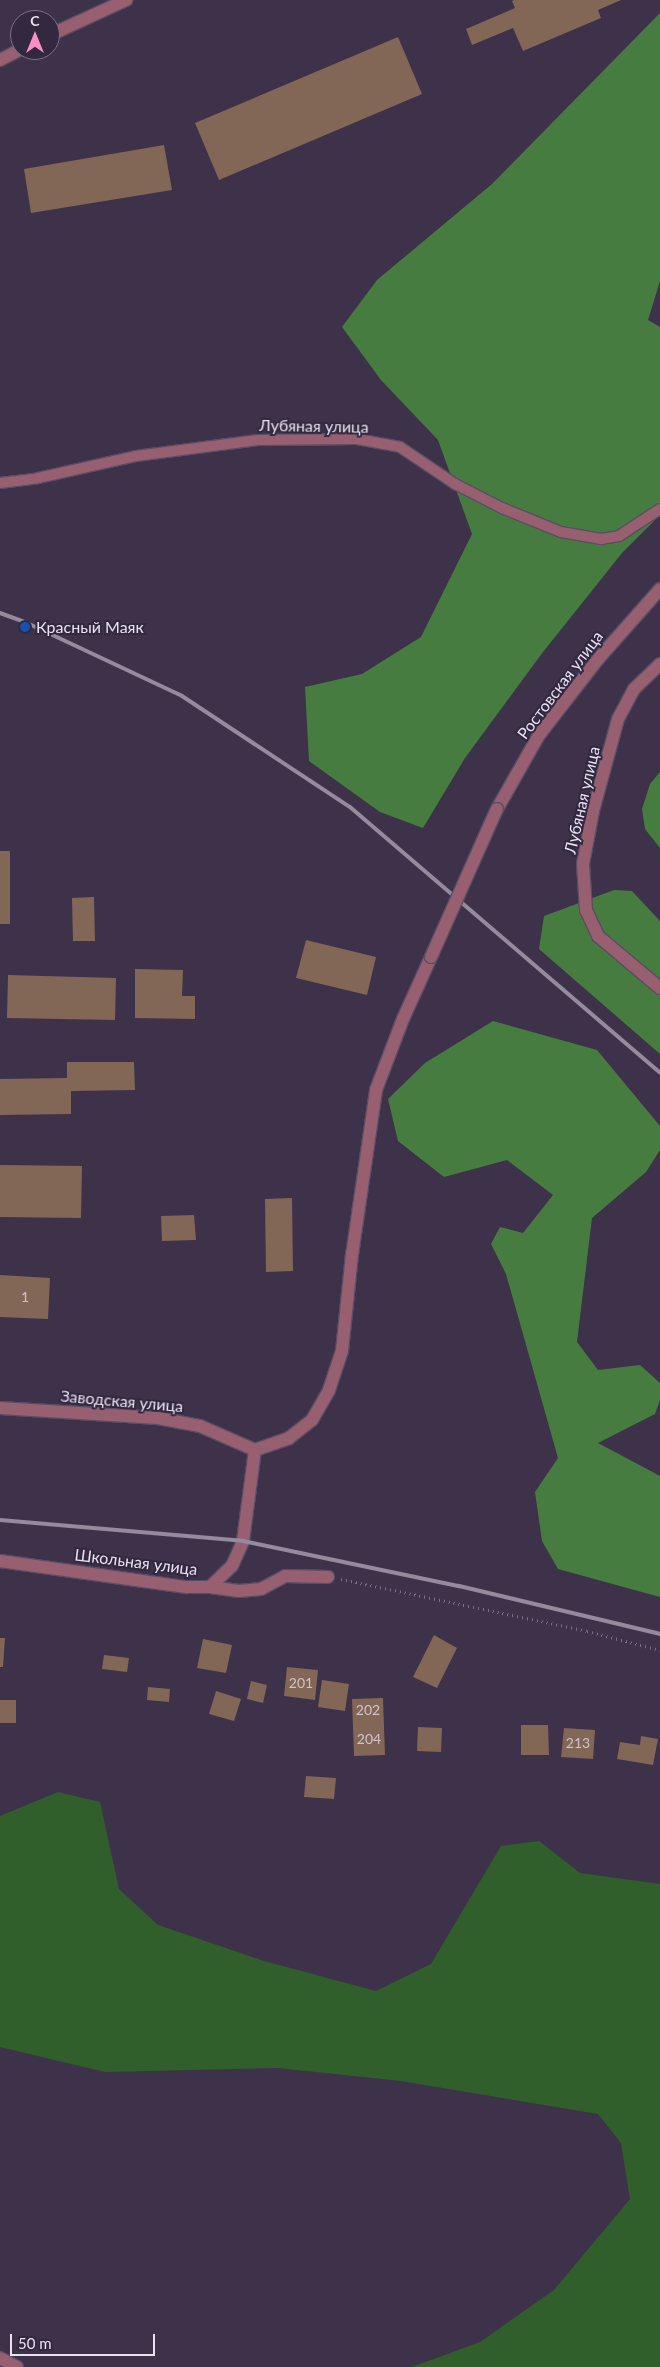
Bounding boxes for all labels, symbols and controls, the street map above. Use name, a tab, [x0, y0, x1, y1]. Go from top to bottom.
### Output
north arrow	[10, 10, 60, 60]
text: С	[30, 12, 40, 29]
street label: Лубяная улица	[259, 415, 369, 437]
place label: Красный Маяк	[36, 617, 144, 637]
marker: Красный Маяк	[18, 620, 32, 634]
street label: Ростовская улица	[513, 627, 607, 743]
street label: Лубяная улица	[560, 744, 604, 856]
house number: 1	[21, 1289, 29, 1305]
street label: Заводская улица	[60, 1386, 184, 1416]
street label: Школьная улица	[74, 1545, 198, 1579]
house number: 201	[289, 1675, 313, 1691]
house number: 202	[356, 1702, 380, 1718]
house number: 204	[357, 1731, 381, 1747]
house number: 213	[566, 1735, 590, 1751]
scale bar	[12, 2324, 158, 2356]
text: 50 m	[18, 2334, 52, 2352]

